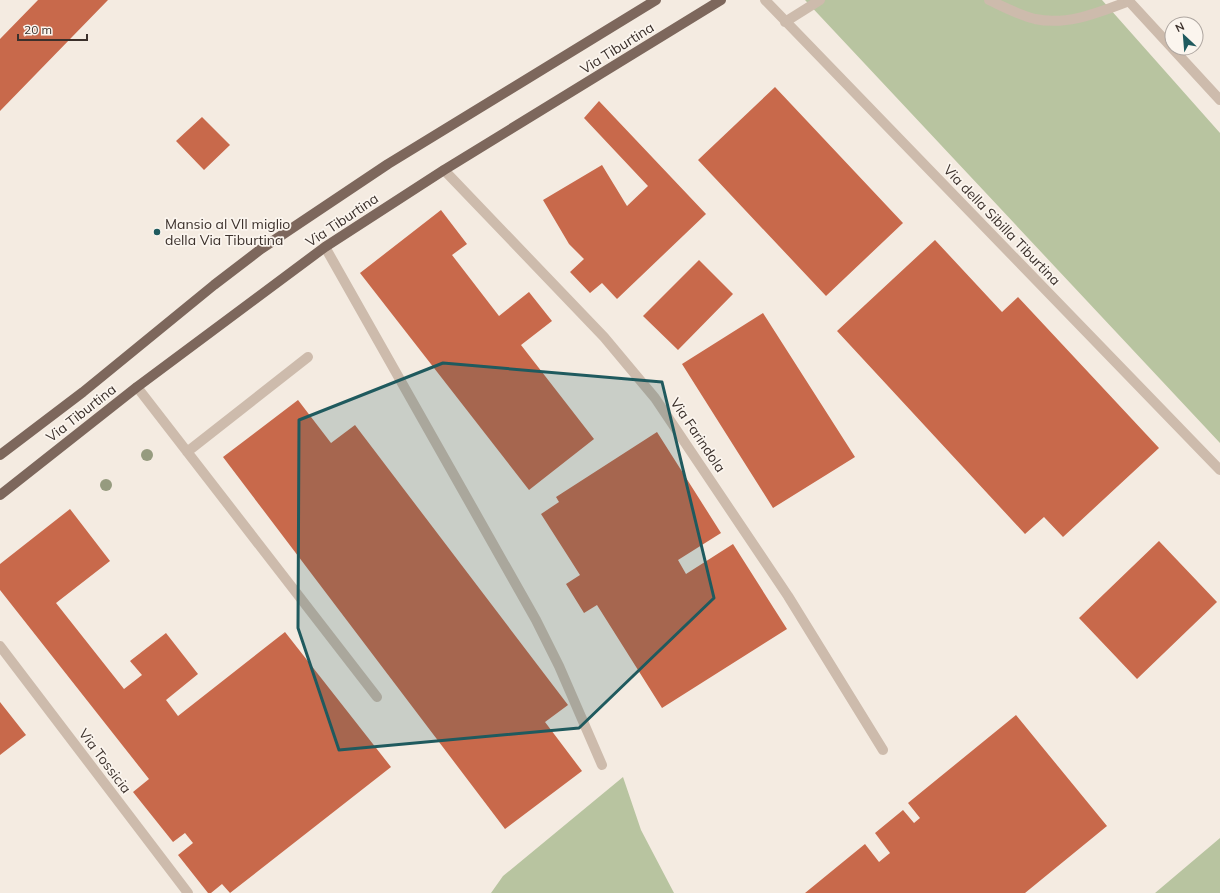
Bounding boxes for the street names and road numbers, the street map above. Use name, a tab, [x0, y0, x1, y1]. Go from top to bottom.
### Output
street label: Via Tiburtina	[577, 18, 657, 78]
street label: Via della Sibilla Tiburtina	[940, 161, 1064, 289]
street label: Via Tiburtina	[302, 189, 382, 251]
street label: Via Tiburtina	[42, 380, 120, 446]
street label: Via Farindola	[667, 394, 729, 476]
street label: Via Tossicia	[75, 725, 135, 797]

